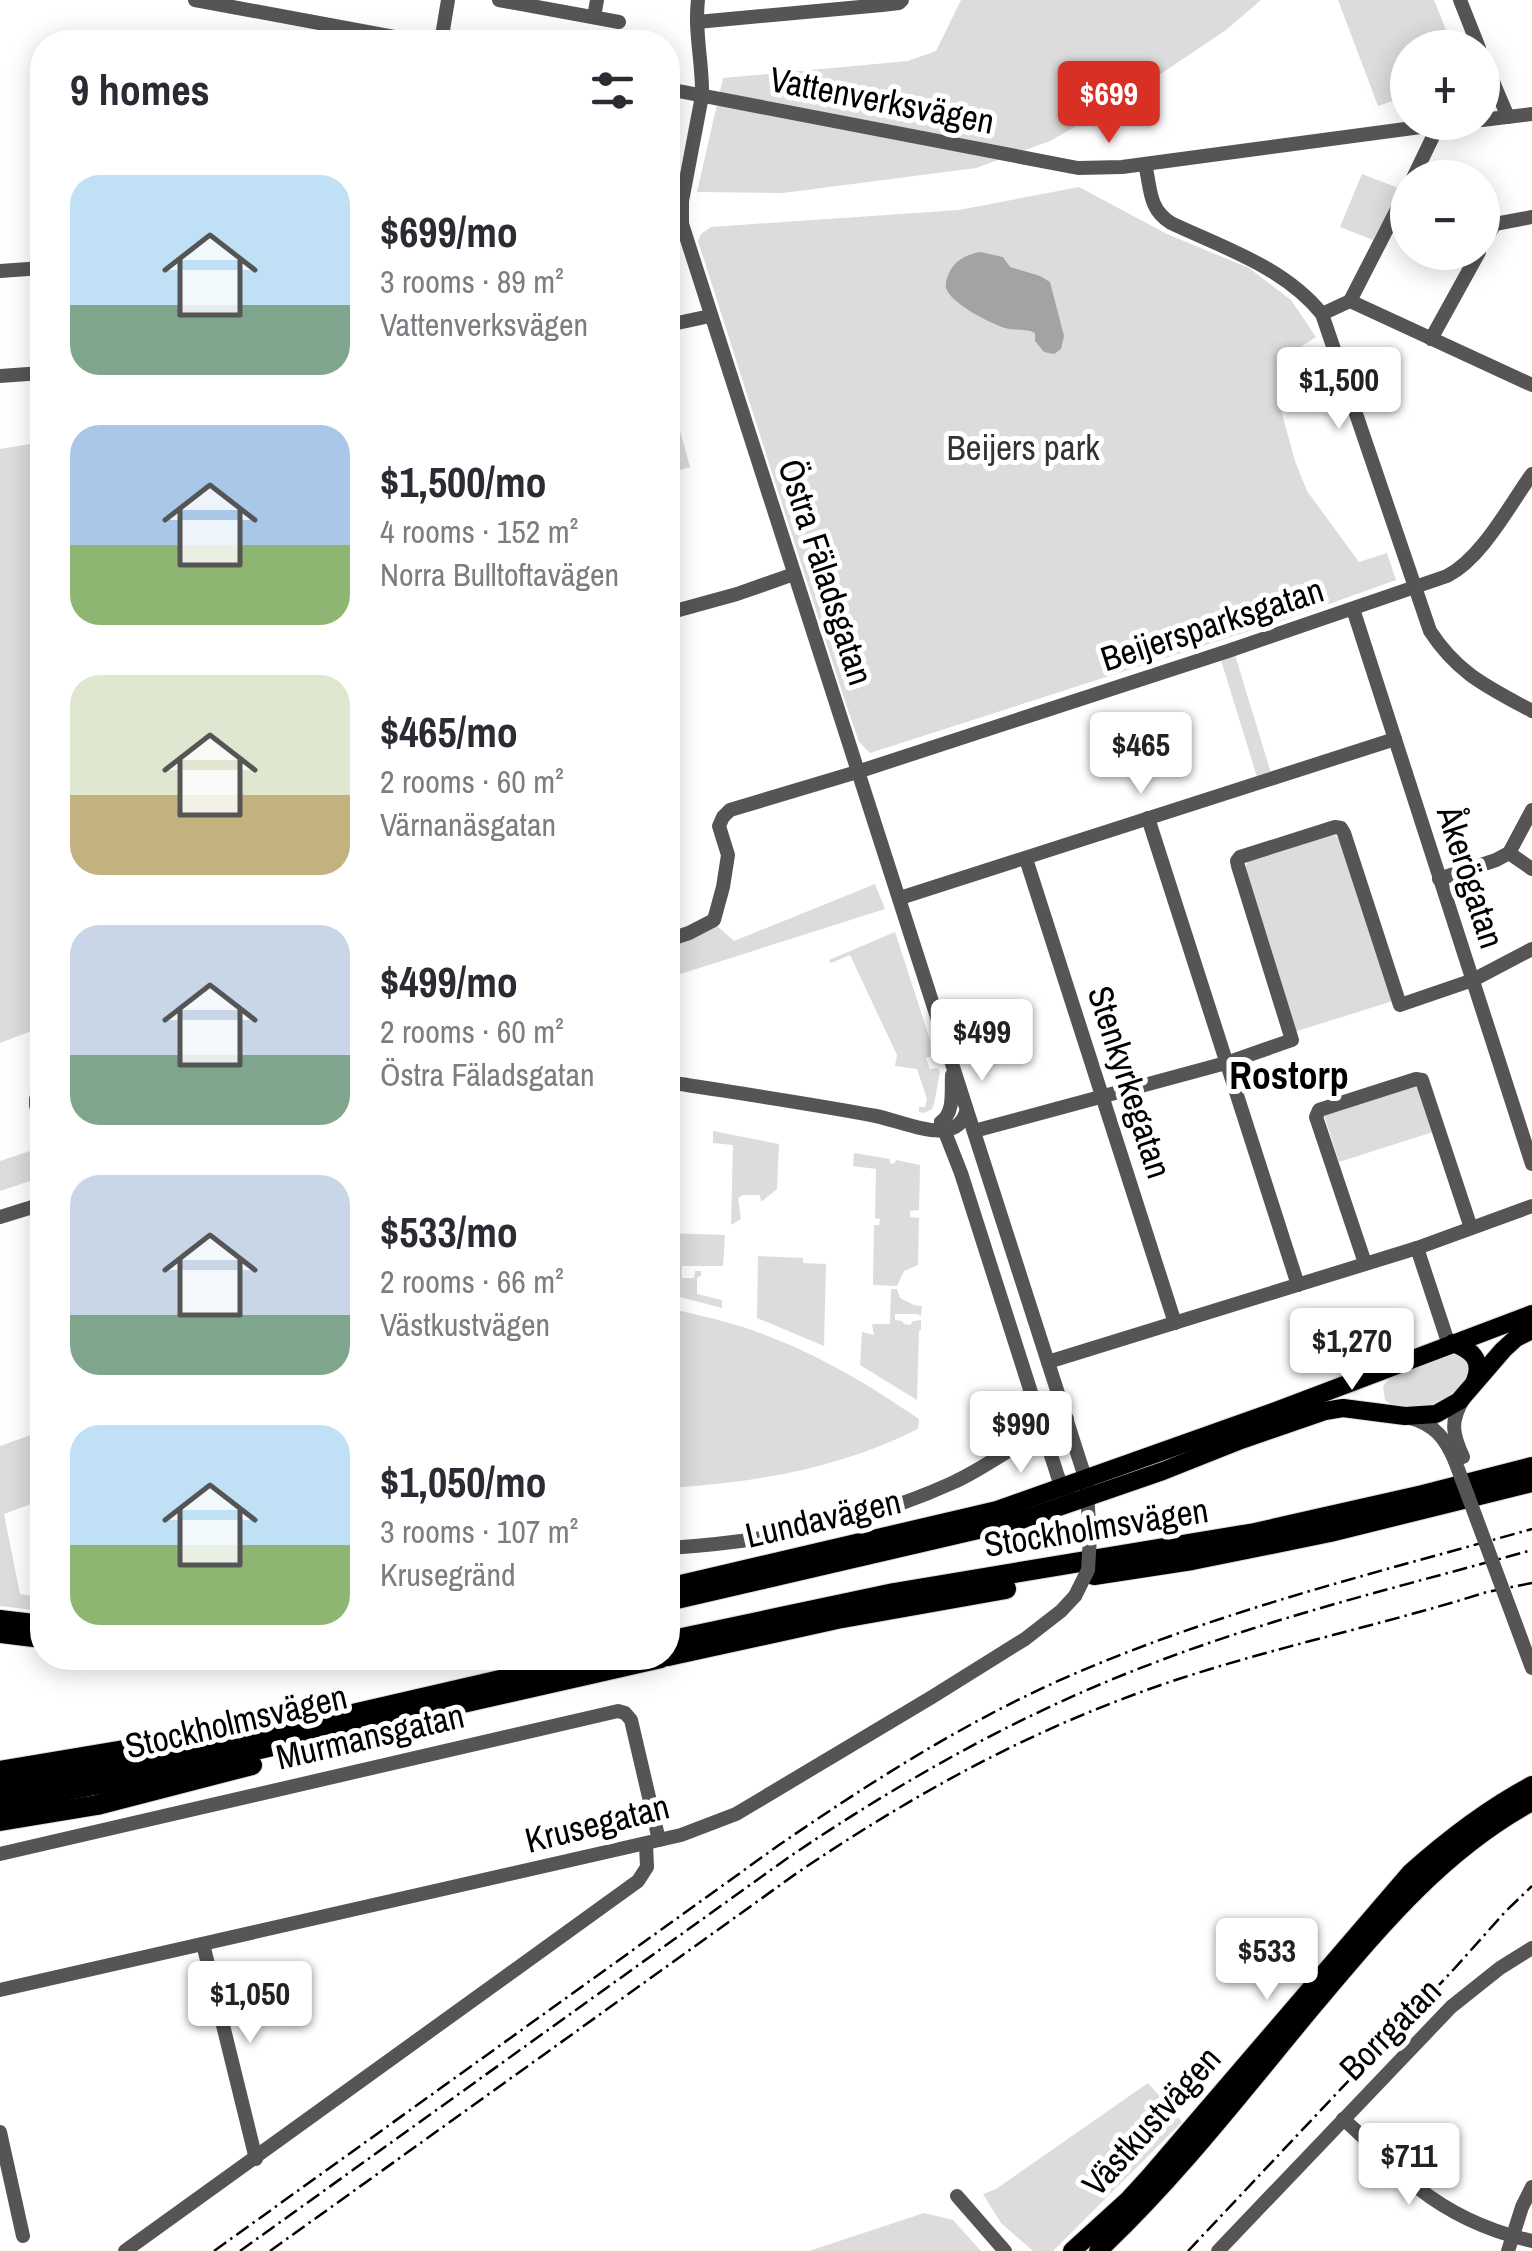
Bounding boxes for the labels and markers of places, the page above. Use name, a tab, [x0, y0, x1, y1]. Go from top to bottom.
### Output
pin: $699	[1050, 61, 1168, 146]
pin: $1,500	[1258, 347, 1420, 432]
pin: $465	[1082, 712, 1200, 797]
pin: $499	[923, 999, 1041, 1084]
pin: $1,270	[1271, 1308, 1433, 1393]
pin: $990	[962, 1391, 1080, 1476]
pin: $533	[1208, 1918, 1326, 2003]
pin: $1,050	[169, 1961, 331, 2046]
pin: $711	[1350, 2123, 1468, 2208]

